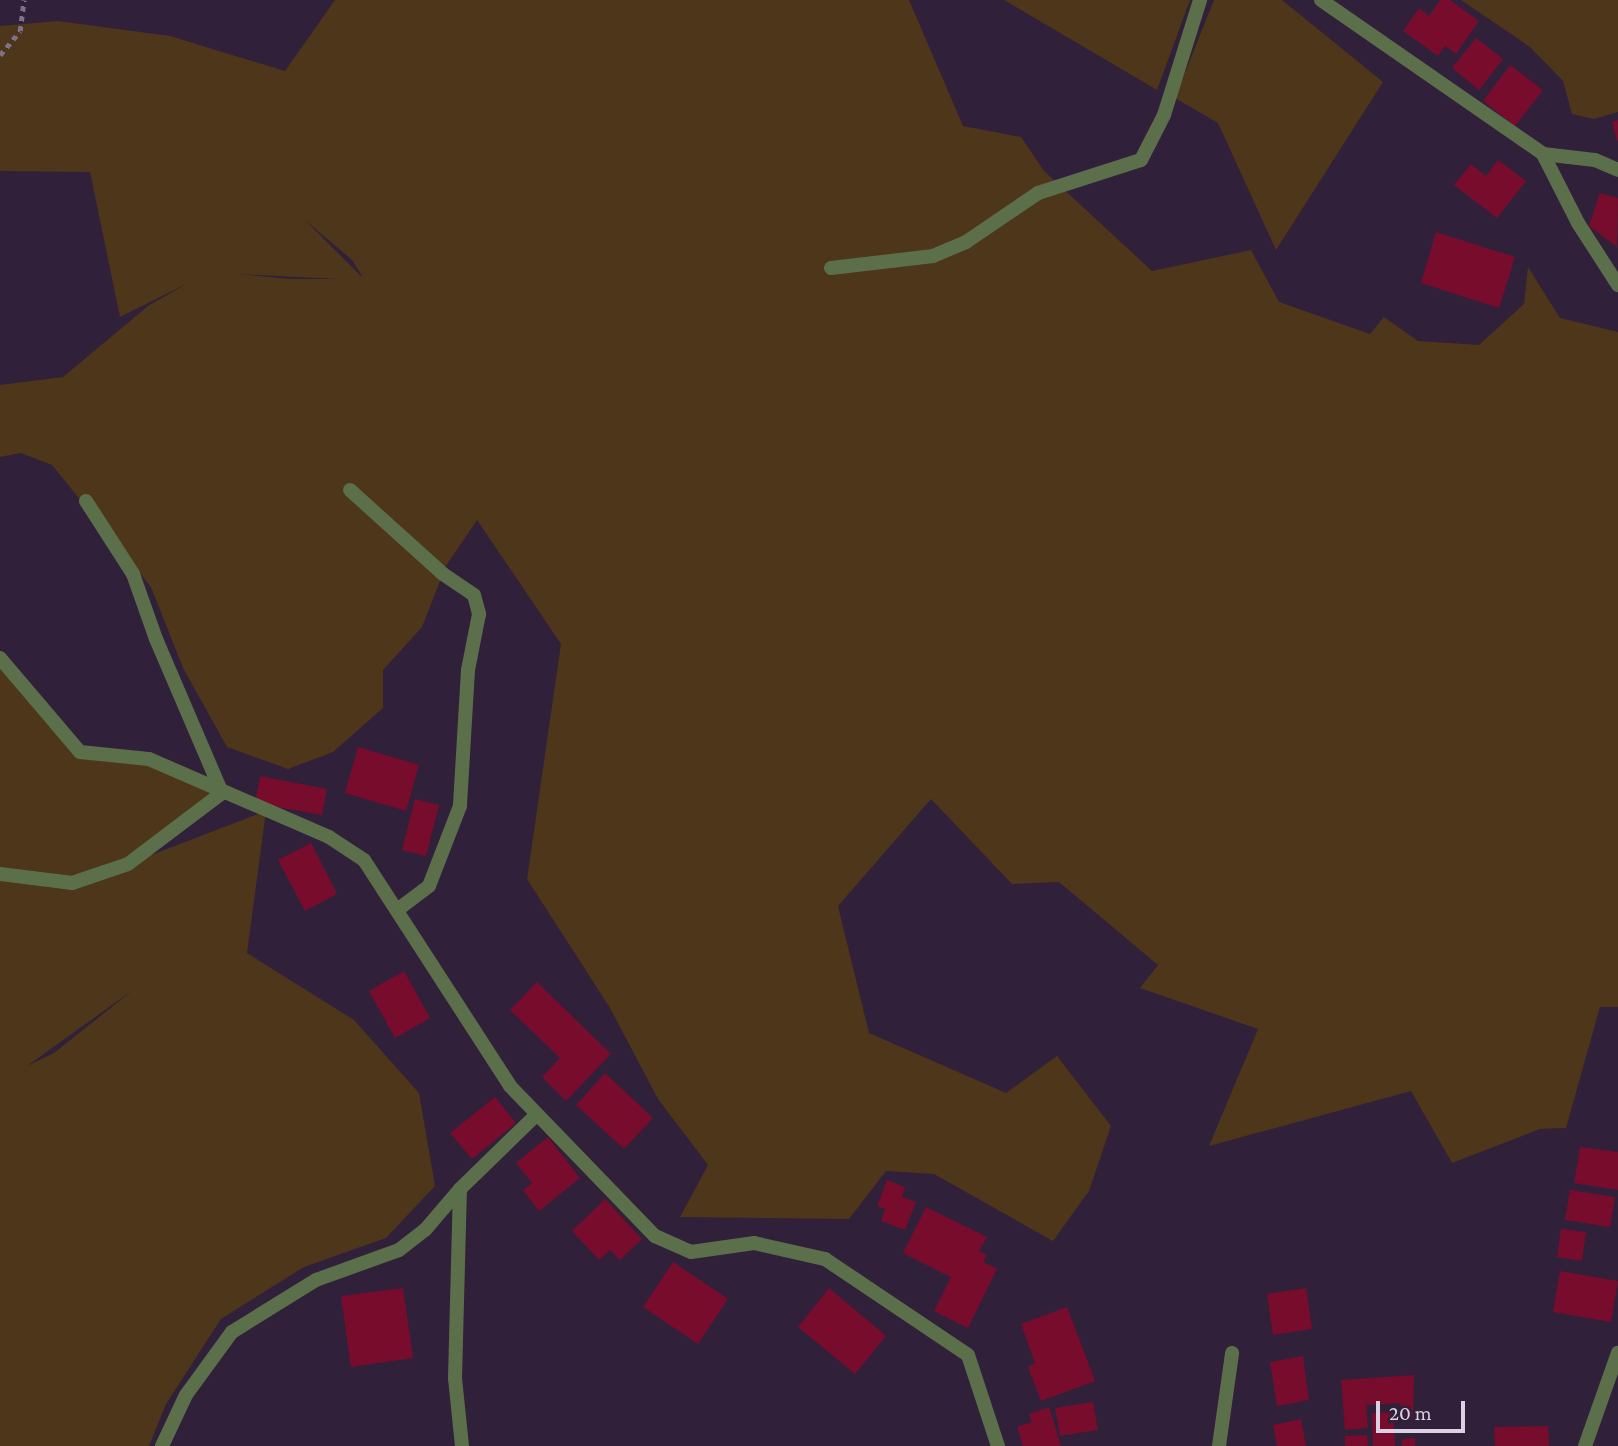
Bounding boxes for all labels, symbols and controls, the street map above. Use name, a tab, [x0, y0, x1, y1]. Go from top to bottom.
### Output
scale bar	[1380, 1386, 1469, 1430]
text: 20 m	[1389, 1401, 1432, 1425]

